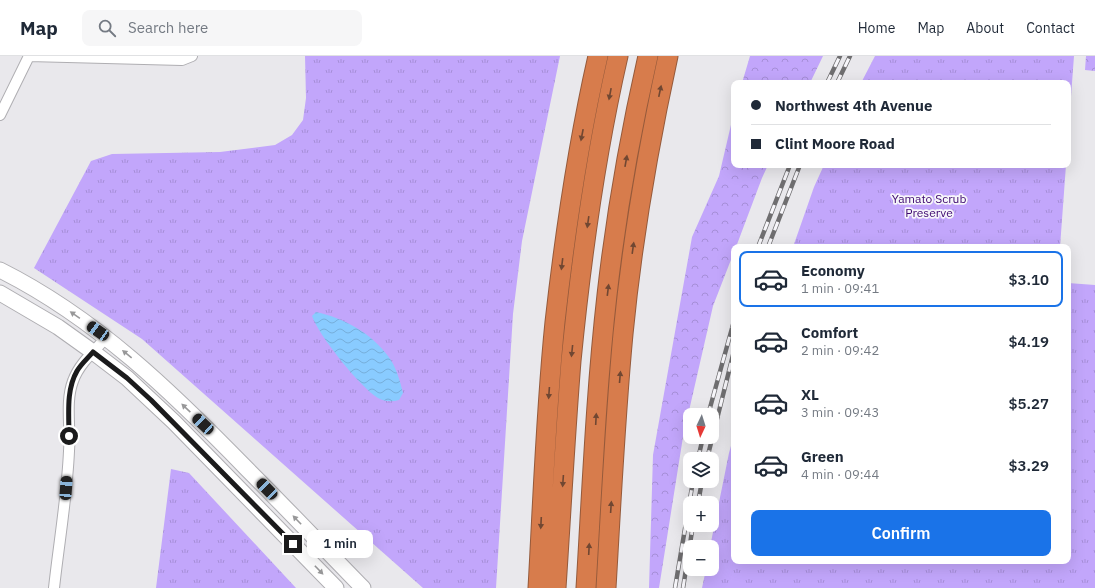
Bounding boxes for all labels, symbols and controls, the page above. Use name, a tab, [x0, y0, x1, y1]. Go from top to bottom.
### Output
search box	[82, 10, 362, 46]
text: Map	[20, 16, 58, 40]
icon: search	[96, 17, 118, 39]
text: Search here	[128, 18, 208, 37]
text: Home	[858, 19, 895, 37]
text: Map	[917, 19, 944, 37]
text: About	[966, 19, 1004, 37]
text: Contact	[1026, 19, 1075, 37]
one-way arrow	[658, 85, 664, 97]
one-way arrow	[607, 88, 613, 100]
text: Northwest 4th Avenue	[775, 96, 932, 115]
one-way arrow	[579, 129, 585, 141]
text: Clint Moore Road	[775, 134, 895, 153]
one-way arrow	[624, 155, 630, 167]
park label: Yamato Scrub Preserve	[892, 191, 966, 220]
one-way arrow	[585, 216, 591, 228]
one-way arrow	[630, 242, 636, 254]
one-way arrow	[559, 258, 565, 270]
icon: car	[753, 261, 789, 297]
text: Economy	[801, 261, 865, 280]
text: $3.10	[1009, 270, 1049, 289]
text: 1 min · 09:41	[801, 280, 879, 297]
one-way arrow	[605, 284, 611, 296]
one-way arrow	[69, 310, 80, 319]
car	[85, 319, 111, 343]
icon: car	[753, 323, 789, 359]
text: Comfort	[801, 323, 858, 342]
text: $4.19	[1009, 332, 1049, 351]
text: 2 min · 09:42	[801, 342, 879, 359]
one-way arrow	[569, 345, 576, 357]
one-way arrow	[121, 349, 132, 358]
one-way arrow	[616, 371, 623, 383]
icon: car	[753, 385, 789, 421]
text: XL	[801, 385, 819, 404]
one-way arrow	[546, 387, 553, 399]
text: $5.27	[1009, 394, 1049, 413]
one-way arrow	[181, 404, 190, 413]
text: 3 min · 09:43	[801, 404, 879, 421]
north arrow	[683, 408, 719, 444]
map controls	[683, 408, 719, 576]
car	[190, 411, 216, 437]
one-way arrow	[593, 413, 600, 425]
route start	[60, 427, 78, 445]
icon: car	[753, 447, 789, 483]
text: Green	[801, 447, 844, 466]
button: layers	[683, 452, 719, 488]
text: $3.29	[1009, 456, 1049, 475]
text: 4 min · 09:44	[801, 466, 879, 483]
one-way arrow	[560, 475, 567, 487]
car	[59, 476, 73, 500]
car	[254, 476, 280, 502]
button: +	[683, 496, 719, 532]
one-way arrow	[608, 500, 614, 513]
button: Confirm	[751, 510, 1051, 556]
one-way arrow	[292, 515, 302, 525]
one-way arrow	[538, 517, 545, 529]
callout: 1 min	[307, 530, 373, 558]
route end	[284, 535, 302, 553]
text: 1 min	[323, 535, 357, 552]
button: −	[683, 540, 719, 576]
one-way arrow	[585, 543, 592, 555]
one-way arrow	[314, 565, 323, 575]

